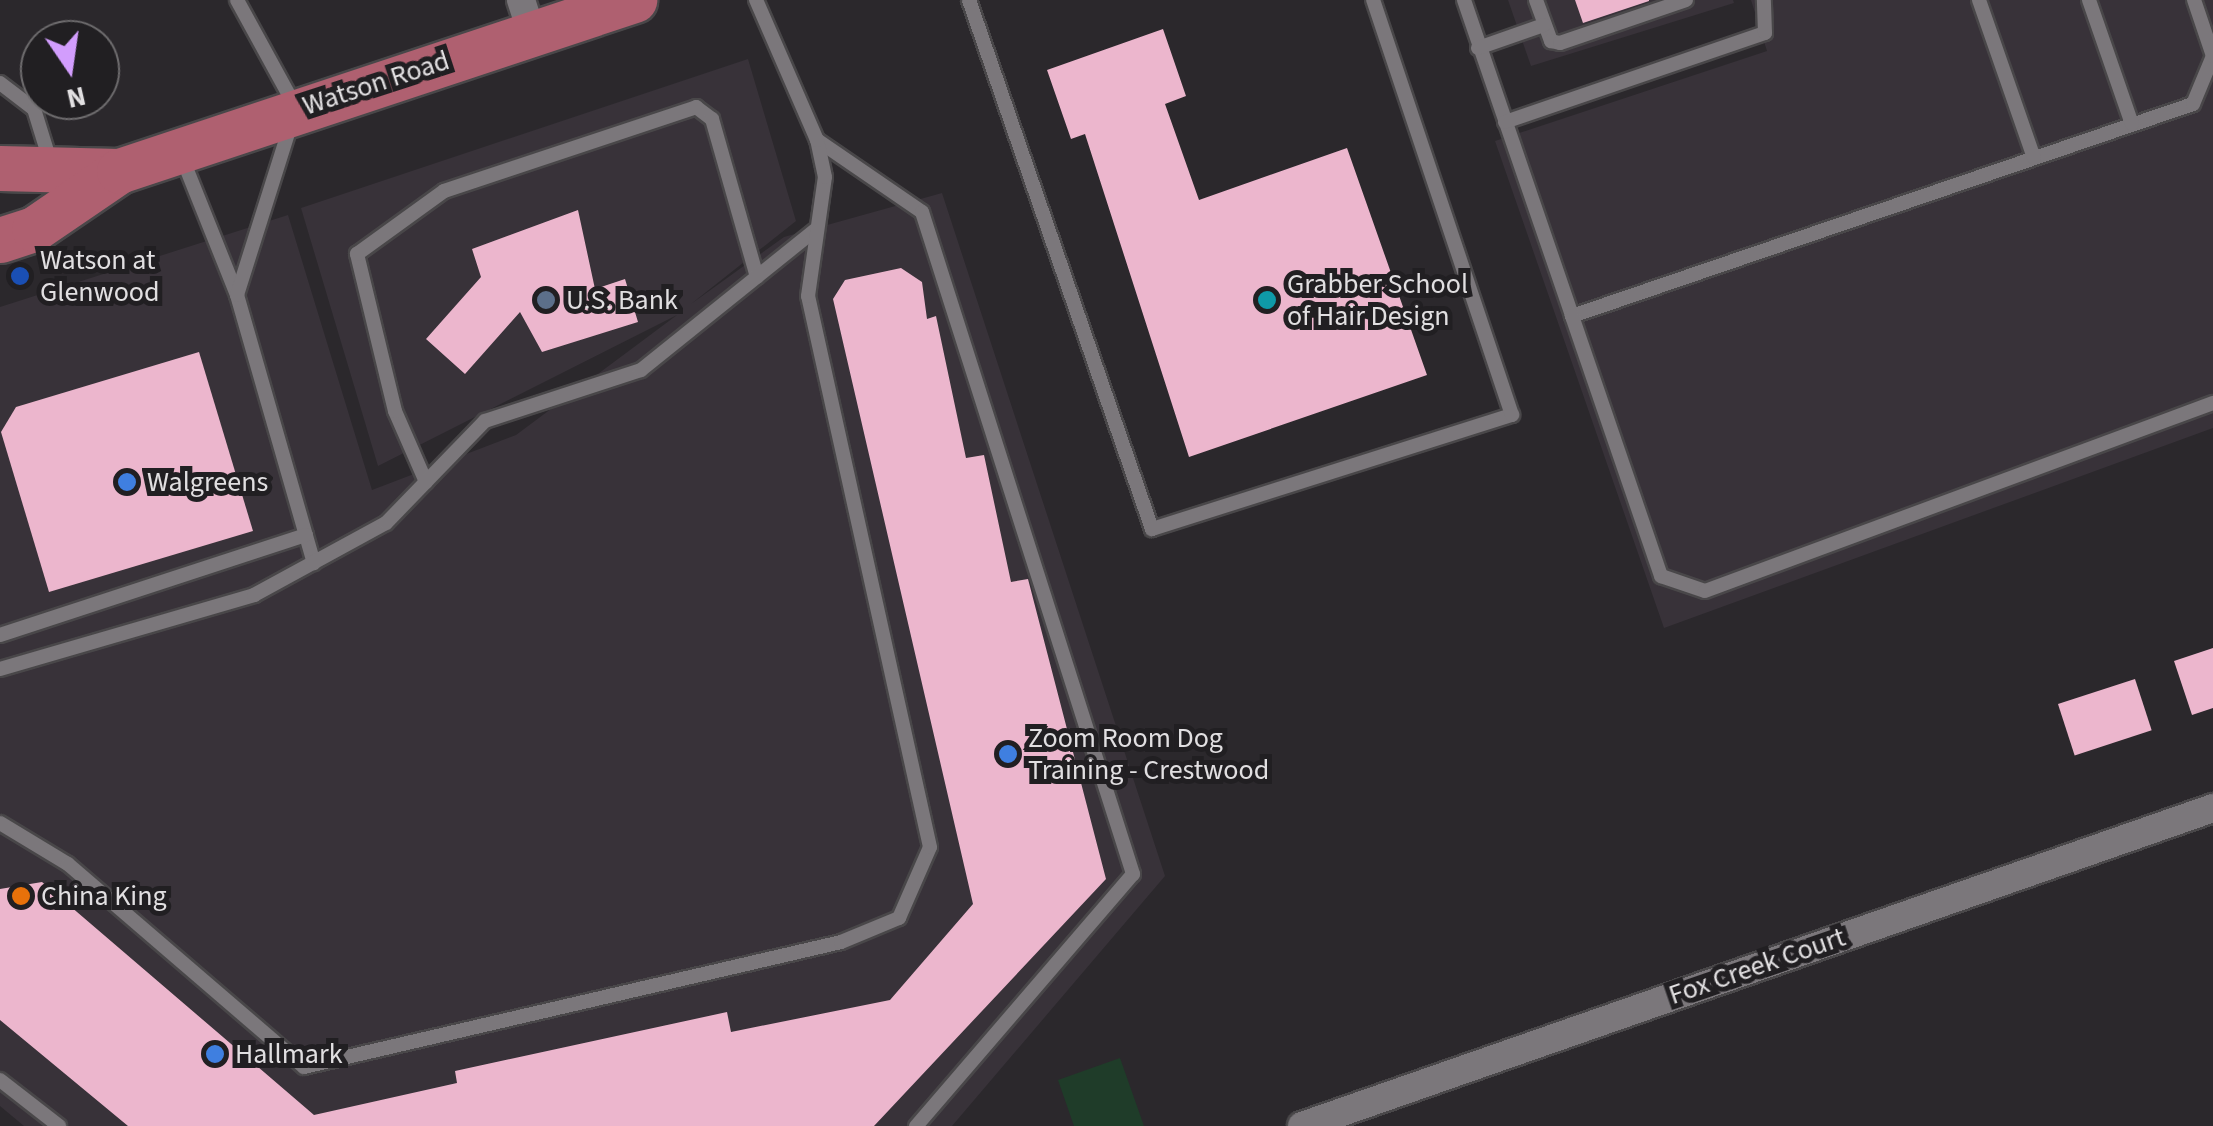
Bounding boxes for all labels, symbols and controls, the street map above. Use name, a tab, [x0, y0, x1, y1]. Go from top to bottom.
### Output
north arrow	[20, 20, 120, 120]
street label: Watson Road	[298, 43, 454, 123]
text: N	[63, 76, 90, 119]
place label: Watson at Glenwood	[40, 243, 160, 309]
marker: Watson at Glenwood	[9, 265, 31, 287]
place label: Grabber School of Hair Design	[1287, 267, 1468, 333]
place label: U.S. Bank	[566, 283, 678, 317]
marker: U.S. Bank	[535, 289, 557, 311]
marker: Grabber School of Hair Design	[1256, 289, 1278, 311]
place label: Walgreens	[147, 465, 268, 499]
marker: Walgreens	[116, 471, 138, 493]
place label: Zoom Room Dog Training - Crestwood	[1028, 721, 1269, 787]
marker: Zoom Room Dog Training - Crestwood	[997, 743, 1019, 765]
place label: China King	[41, 879, 167, 913]
marker: China King	[10, 885, 32, 907]
street label: Fox Creek Court	[1664, 920, 1850, 1012]
place label: Hallmark	[235, 1037, 343, 1071]
marker: Hallmark	[204, 1043, 226, 1065]

